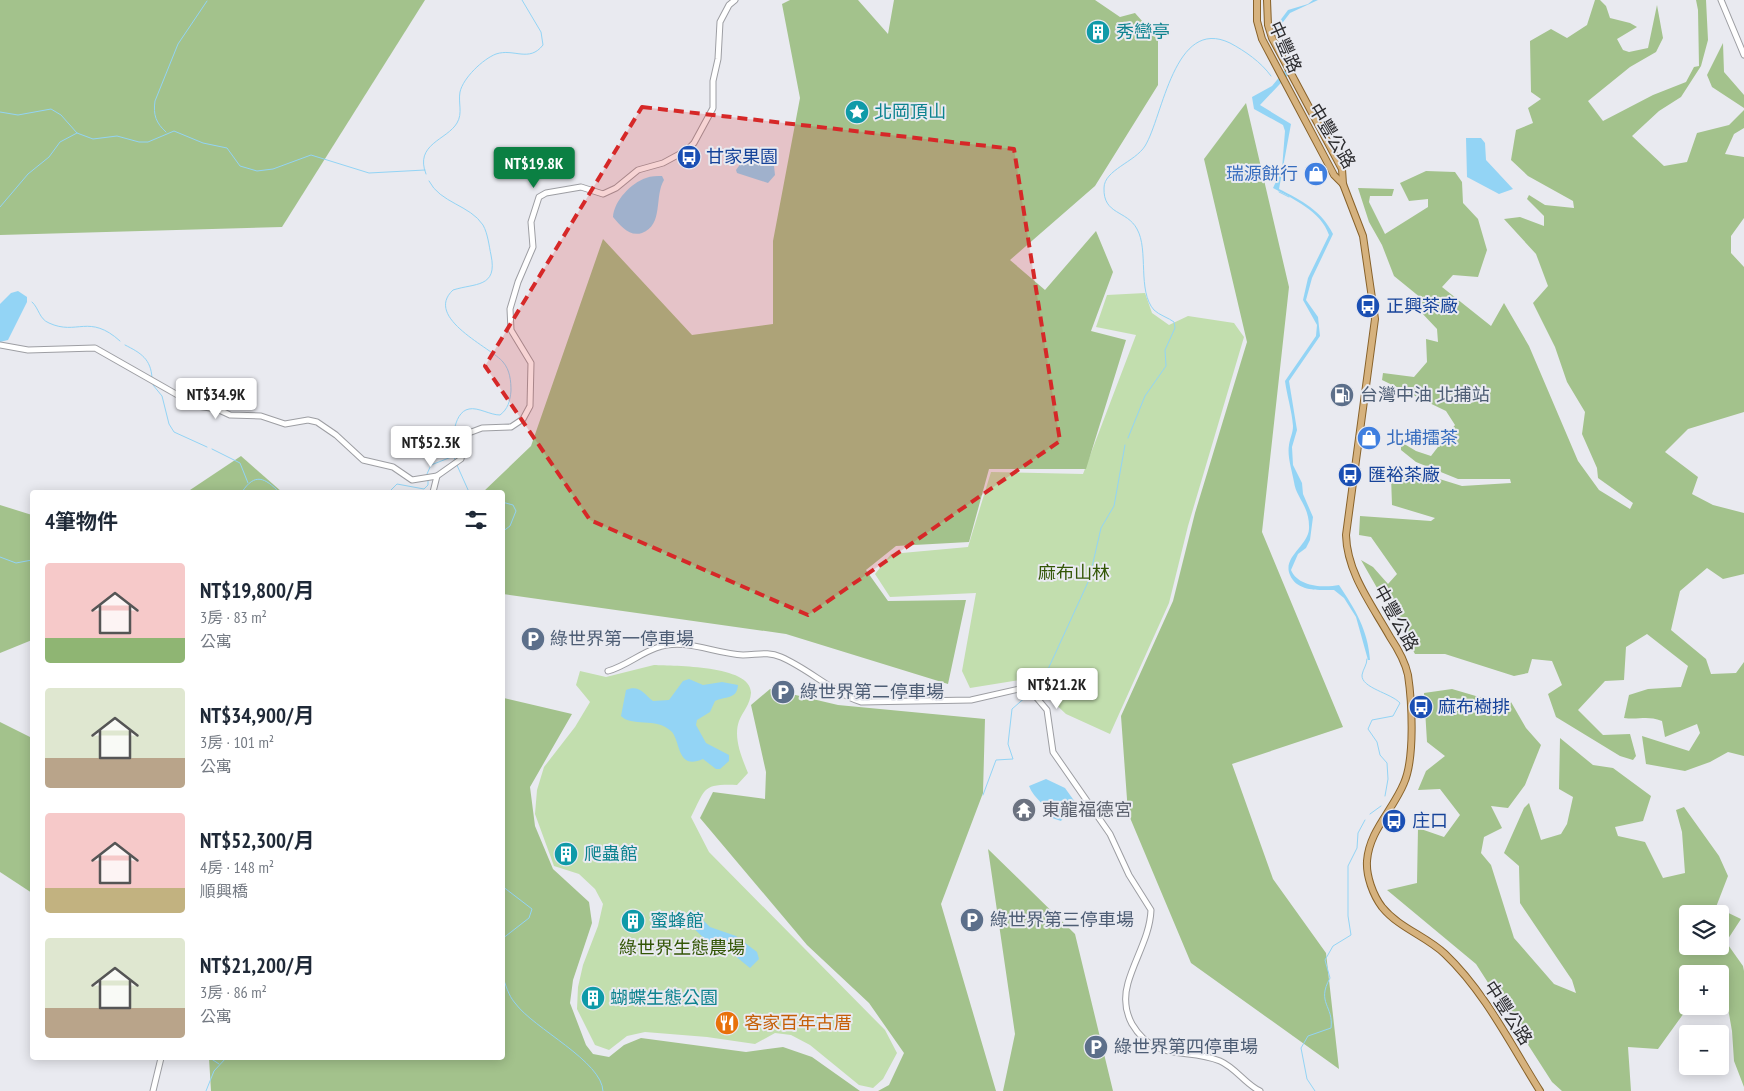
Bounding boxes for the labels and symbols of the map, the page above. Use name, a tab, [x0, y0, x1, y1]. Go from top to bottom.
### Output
street label: 中豐路	[1264, 17, 1307, 76]
building icon: 秀巒亭	[1085, 19, 1111, 45]
place label: 秀巒亭	[1116, 20, 1170, 43]
place icon: 北岡頂山	[844, 99, 870, 125]
street label: 中豐公路	[1304, 99, 1361, 173]
place label: 北岡頂山	[874, 100, 946, 123]
bus stop icon: 甘家果園	[676, 144, 702, 170]
place label: 甘家果園	[706, 145, 778, 168]
pin: NT$19.8K	[482, 146, 586, 189]
shop icon: 瑞源餅行	[1303, 161, 1329, 187]
place label: 瑞源餅行	[1226, 162, 1298, 185]
bus stop icon: 正興茶廠	[1355, 293, 1381, 319]
place label: 正興茶廠	[1386, 294, 1458, 317]
pin: NT$34.9K	[164, 378, 268, 420]
fuel station icon: 台灣中油 北捕站	[1329, 382, 1355, 408]
place label: 台灣中油 北捕站	[1360, 383, 1490, 406]
shop icon: 北埔擂茶	[1356, 425, 1382, 451]
pin: NT$52.3K	[379, 426, 483, 468]
place label: 北埔擂茶	[1386, 426, 1458, 449]
bus stop icon: 匯裕茶廠	[1337, 462, 1363, 488]
place label: 匯裕茶廠	[1368, 463, 1440, 486]
park label: 麻布山林	[1038, 561, 1110, 584]
street label: 中豐公路	[1369, 581, 1424, 655]
parking icon: 綠世界第一停車場	[520, 626, 546, 652]
place label: 綠世界第一停車場	[550, 627, 694, 650]
pin: NT$21.2K	[1005, 668, 1109, 710]
parking icon: 綠世界第二停車場	[770, 679, 796, 705]
place label: 綠世界第二停車場	[800, 680, 944, 703]
bus stop icon: 麻布樹排	[1408, 694, 1434, 720]
place label: 麻布樹排	[1438, 695, 1510, 718]
temple icon: 東龍福德宮	[1011, 797, 1037, 823]
place label: 東龍福德宮	[1042, 798, 1132, 821]
bus stop icon: 庄口	[1381, 808, 1407, 834]
place label: 庄口	[1412, 809, 1448, 832]
building icon: 爬蟲館	[553, 841, 579, 867]
place label: 爬蟲館	[584, 842, 638, 865]
parking icon: 綠世界第三停車場	[959, 907, 985, 933]
building icon: 蜜蜂館	[620, 908, 646, 934]
place label: 綠世界第三停車場	[990, 908, 1134, 931]
place label: 蜜蜂館	[650, 909, 704, 932]
park label: 綠世界生態農場	[619, 936, 745, 959]
street label: 中豐公路	[1479, 976, 1538, 1049]
building icon: 蝴蝶生態公園	[580, 985, 606, 1011]
place label: 蝴蝶生態公園	[610, 986, 718, 1009]
restaurant icon: 客家百年古厝	[714, 1010, 740, 1036]
place label: 客家百年古厝	[744, 1011, 852, 1034]
parking icon: 綠世界第四停車場	[1083, 1034, 1109, 1060]
place label: 綠世界第四停車場	[1114, 1035, 1258, 1058]

